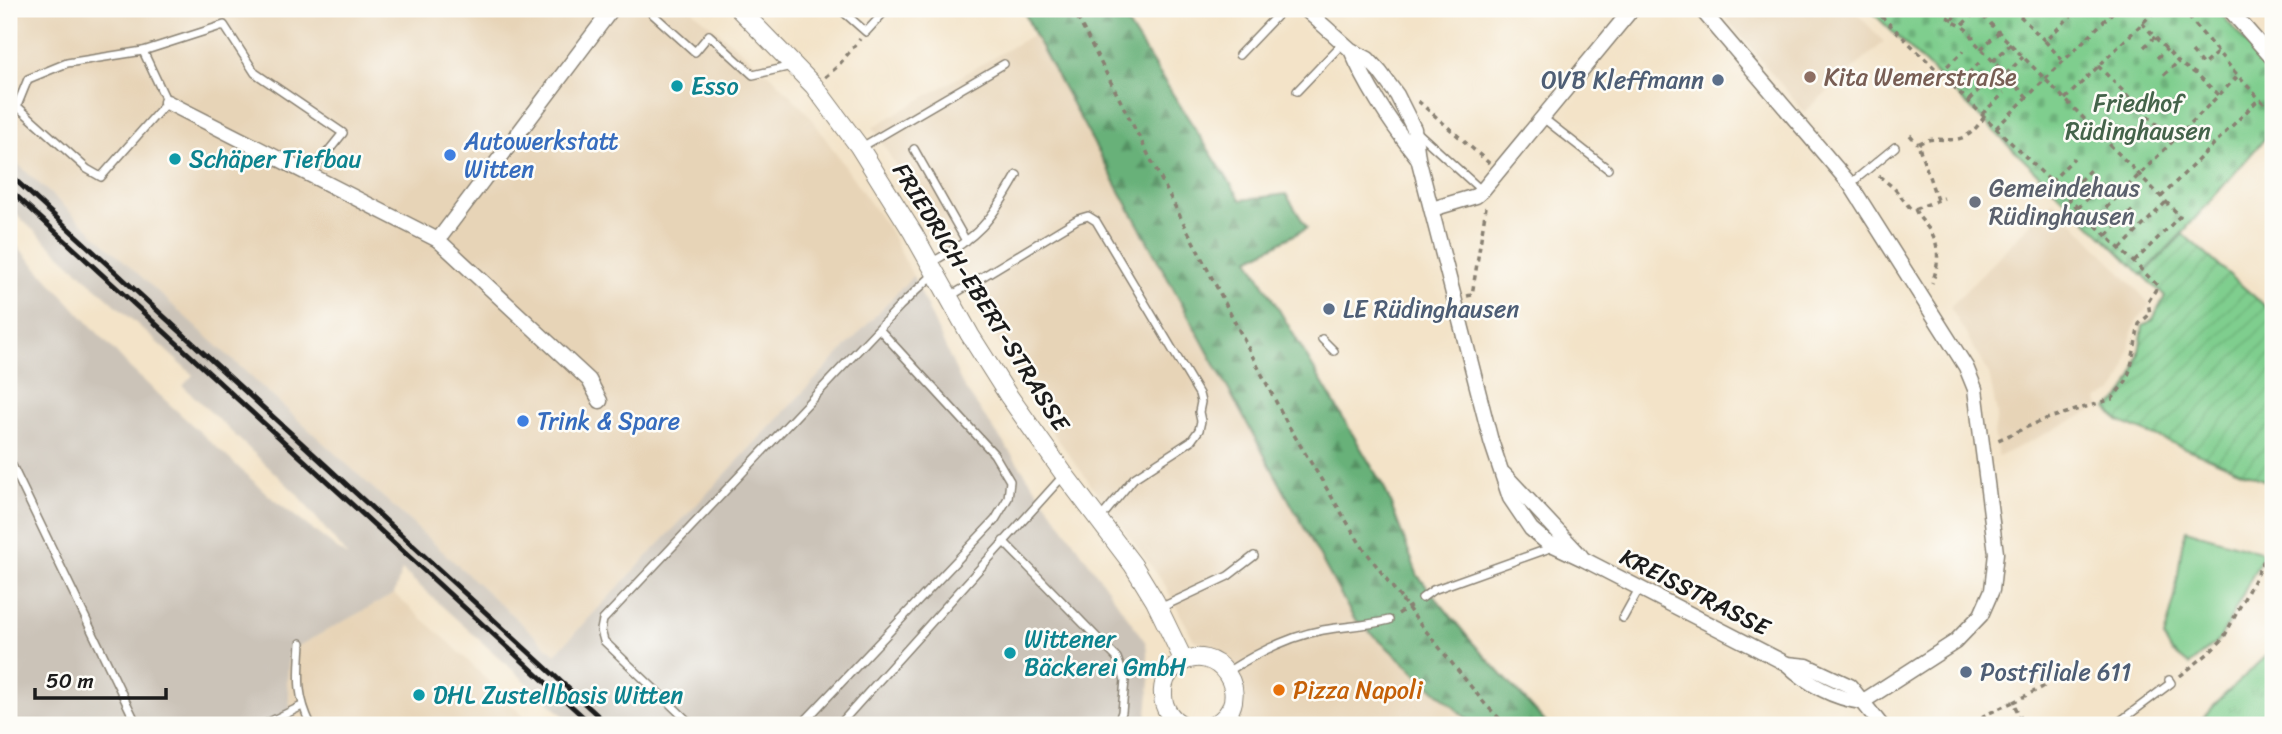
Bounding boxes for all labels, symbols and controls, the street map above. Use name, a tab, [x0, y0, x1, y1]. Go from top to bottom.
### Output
place label: Kita Wemerstraße	[1824, 56, 2017, 98]
place label: OVB Kleffmann	[1541, 59, 1704, 101]
place label: Esso	[691, 65, 739, 107]
marker: Kita Wemerstraße	[1802, 69, 1818, 85]
marker: OVB Kleffmann	[1710, 72, 1726, 88]
marker: Esso	[669, 78, 685, 94]
park label: Friedhof Rüdinghausen	[2065, 82, 2211, 152]
place label: Autowerkstatt Witten	[463, 120, 619, 190]
place label: Schäper Tiefbau	[189, 138, 362, 180]
marker: Autowerkstatt Witten	[442, 147, 458, 163]
marker: Schäper Tiefbau	[167, 151, 183, 167]
street label: FRIEDRICH-EBERT-STRASSE	[881, 154, 1082, 441]
place label: Gemeindehaus Rüdinghausen	[1989, 167, 2140, 237]
marker: Gemeindehaus Rüdinghausen	[1967, 194, 1983, 210]
place label: LE Rüdinghausen	[1343, 288, 1519, 330]
marker: LE Rüdinghausen	[1321, 301, 1337, 317]
place label: Trink & Spare	[537, 400, 680, 442]
marker: Trink & Spare	[515, 413, 531, 429]
street label: KREISSTRASSE	[1612, 536, 1779, 649]
place label: Wittener Bäckerei GmbH	[1024, 618, 1186, 688]
marker: Wittener Bäckerei GmbH	[1002, 645, 1018, 661]
place label: Postfiliale 611	[1980, 651, 2131, 693]
scale bar	[35, 657, 166, 701]
text: 50 m	[46, 662, 94, 700]
marker: Postfiliale 611	[1958, 664, 1974, 680]
place label: Pizza Napoli	[1293, 669, 1424, 711]
place label: DHL Zustellbasis Witten	[433, 674, 683, 716]
marker: Pizza Napoli	[1271, 682, 1287, 698]
marker: DHL Zustellbasis Witten	[411, 687, 427, 703]

